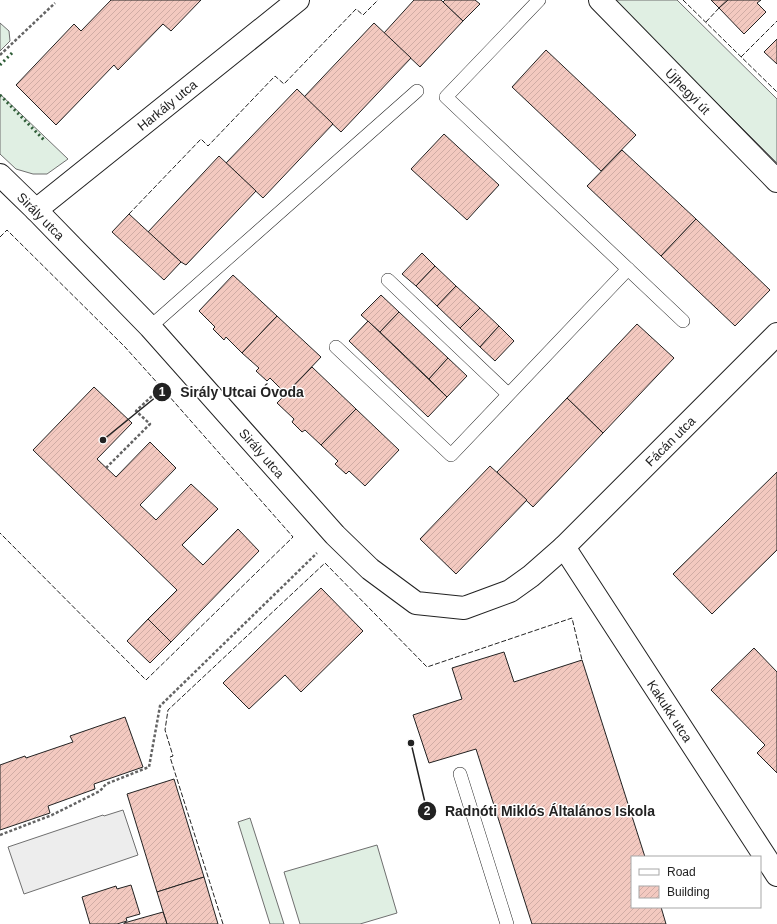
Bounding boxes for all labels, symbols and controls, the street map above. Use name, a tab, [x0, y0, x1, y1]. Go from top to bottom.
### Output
street label: Újhegyi út	[662, 65, 713, 118]
street label: Harkály utca	[135, 76, 201, 134]
street label: Sirály utca	[14, 190, 68, 244]
callout: Sirály Utcai Óvoda	[152, 379, 312, 405]
text: Sirály Utcai Óvoda	[180, 383, 304, 400]
text: 1	[159, 385, 166, 399]
street label: Fácán utca	[642, 413, 699, 469]
street label: Sirály utca	[236, 426, 288, 482]
street label: Kakukk utca	[644, 677, 696, 746]
callout: Radnóti Miklós Általános Iskola	[417, 798, 663, 824]
text: Radnóti Miklós Általános Iskola	[445, 803, 655, 819]
text: 2	[424, 804, 431, 818]
legend	[631, 856, 761, 908]
text: Road	[667, 865, 696, 879]
text: Building	[667, 885, 710, 899]

